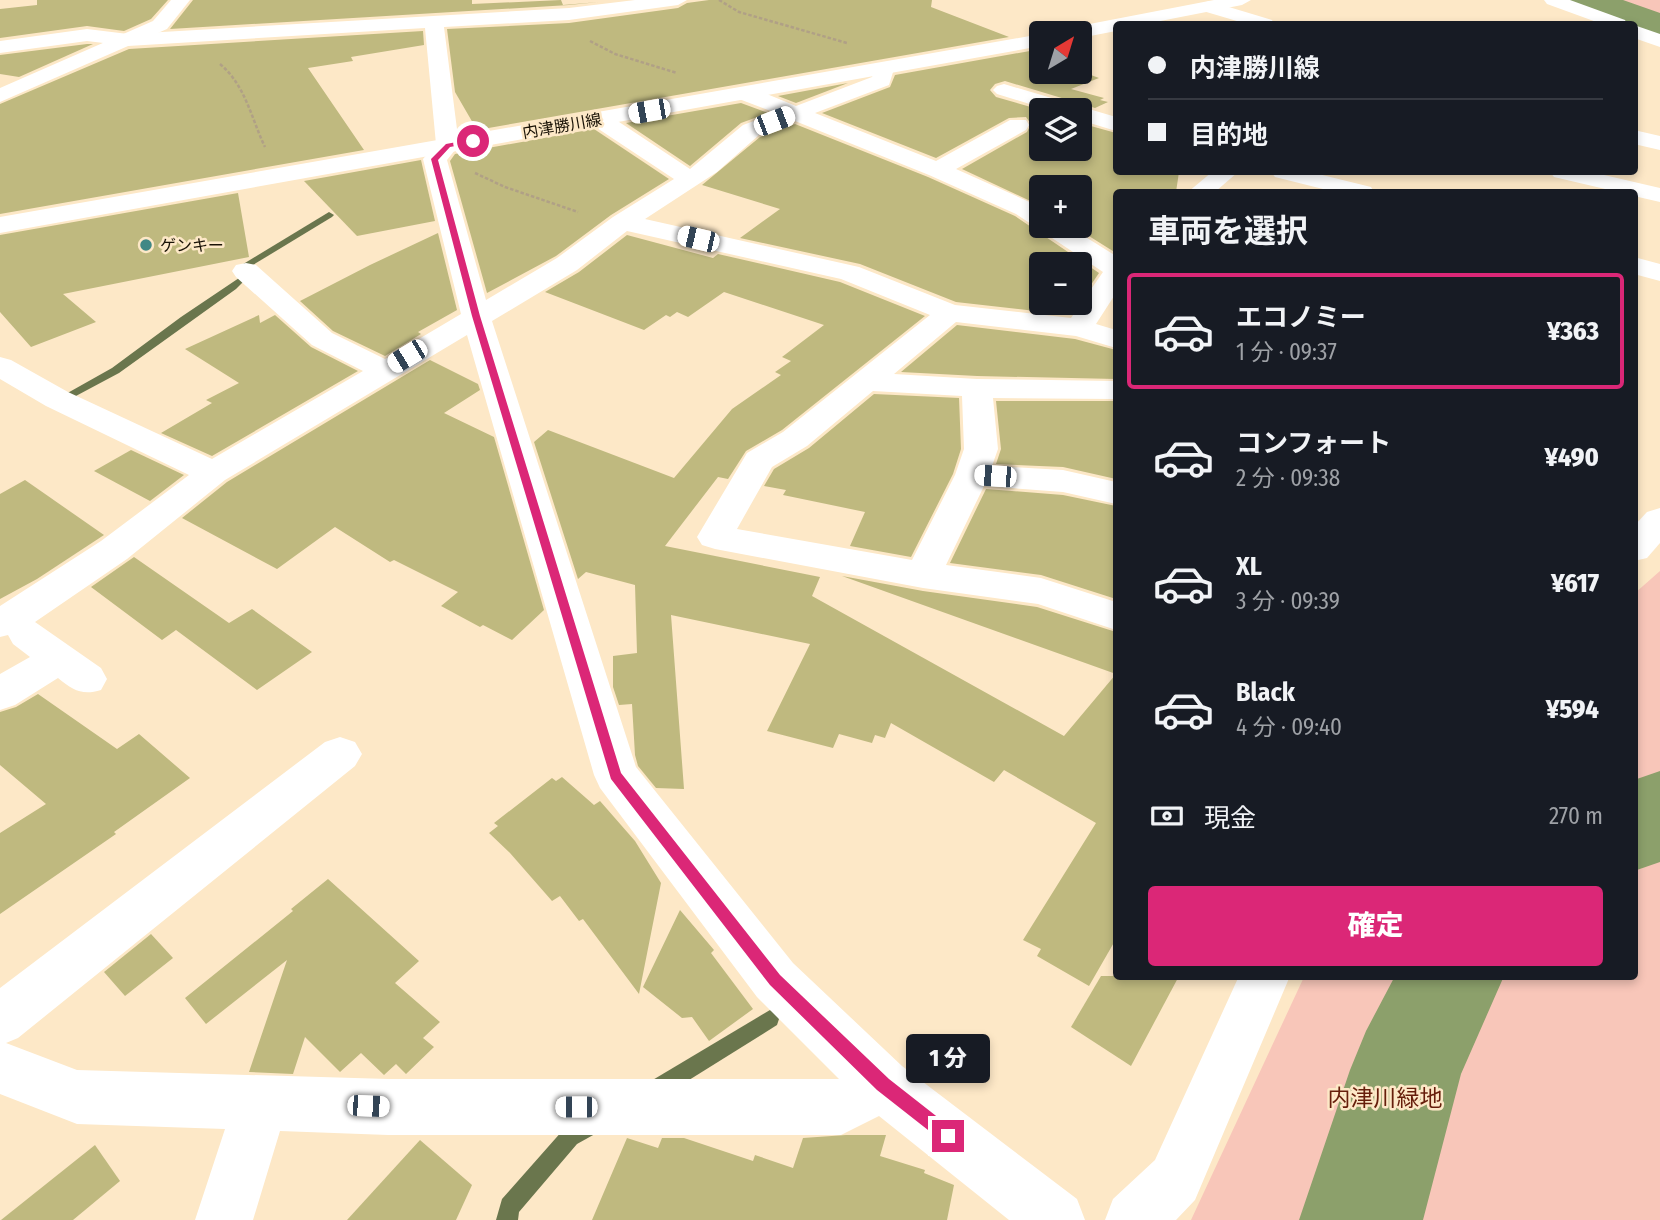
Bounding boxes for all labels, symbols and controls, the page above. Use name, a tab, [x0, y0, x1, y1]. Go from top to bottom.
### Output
north arrow	[1029, 21, 1092, 84]
map controls	[1029, 21, 1092, 315]
text: 内津勝川線	[1190, 53, 1320, 84]
car	[627, 97, 672, 125]
button: layers	[1029, 98, 1092, 161]
car	[751, 104, 798, 138]
street label: 内津勝川線	[521, 110, 603, 142]
text: 目的地	[1190, 120, 1268, 151]
route start	[457, 125, 489, 157]
button: +	[1029, 175, 1092, 238]
text: 車両を選択	[1148, 212, 1308, 250]
car	[676, 224, 721, 254]
place label: ゲンキー	[160, 236, 224, 255]
marker: ゲンキー	[138, 237, 154, 253]
button: −	[1029, 252, 1092, 315]
icon: car	[1152, 300, 1215, 363]
text: エコノミー	[1236, 302, 1366, 333]
text: ¥363	[1547, 316, 1599, 347]
car	[384, 336, 431, 376]
text: 1 分 · 09:37	[1236, 338, 1337, 366]
icon: car	[1152, 426, 1215, 489]
text: コンフォート	[1236, 428, 1391, 459]
text: ¥490	[1545, 442, 1599, 473]
car	[974, 464, 1017, 488]
text: 2 分 · 09:38	[1236, 464, 1340, 492]
text: XL	[1236, 551, 1262, 582]
icon: car	[1152, 552, 1215, 615]
text: ¥617	[1551, 568, 1599, 599]
text: 3 分 · 09:39	[1236, 587, 1340, 615]
text: Black	[1236, 677, 1295, 708]
icon: car	[1152, 678, 1215, 741]
text: ¥594	[1546, 694, 1599, 725]
text: 4 分 · 09:40	[1236, 713, 1342, 741]
icon: cash	[1148, 797, 1186, 835]
text: 270 m	[1549, 802, 1603, 830]
text: 現金	[1204, 803, 1256, 834]
button: 確定	[1148, 886, 1603, 966]
callout: 1 分	[906, 1034, 990, 1084]
text: 1 分	[929, 1044, 967, 1072]
park label: 内津川緑地	[1328, 1084, 1443, 1112]
car	[347, 1095, 390, 1117]
car	[556, 1097, 598, 1118]
route end	[932, 1120, 964, 1152]

